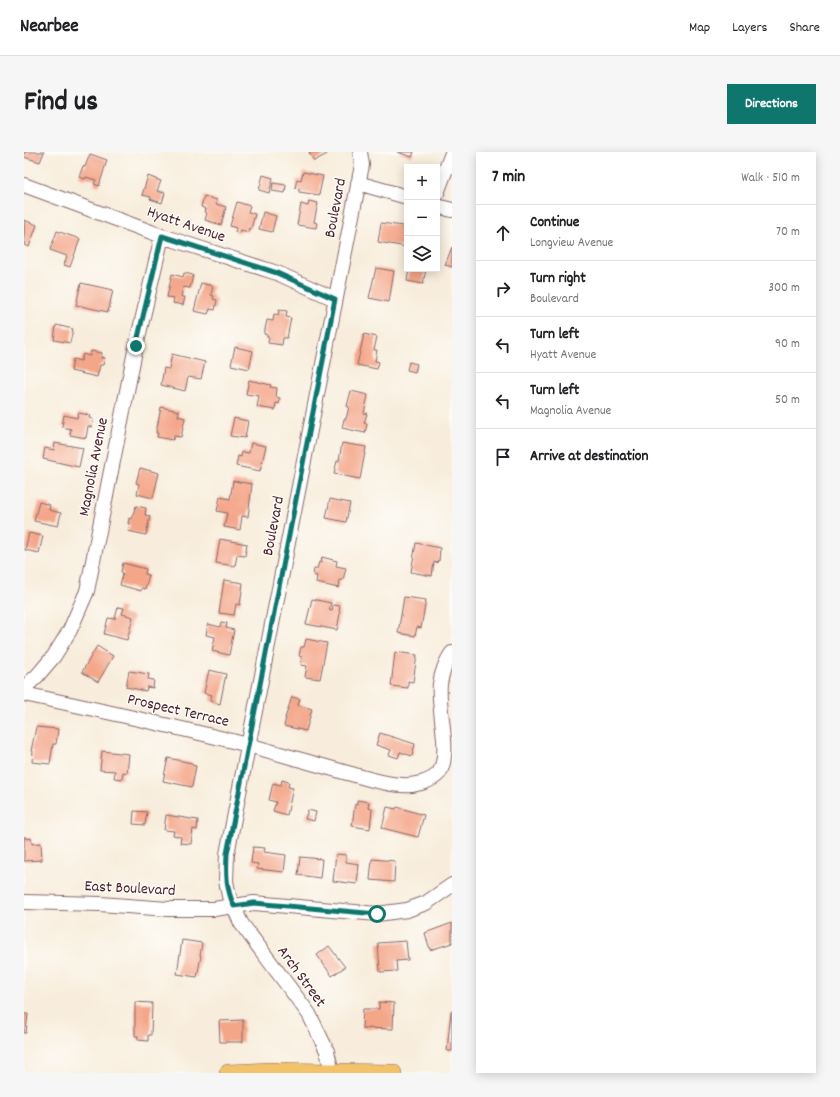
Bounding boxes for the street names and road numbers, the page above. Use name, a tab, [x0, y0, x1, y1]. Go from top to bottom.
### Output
street label: Boulevard	[319, 176, 353, 240]
street label: Hyatt Avenue	[144, 201, 228, 249]
street label: Magnolia Avenue	[73, 416, 115, 518]
street label: Boulevard	[257, 494, 291, 558]
street label: Prospect Terrace	[125, 688, 231, 734]
street label: East Boulevard	[84, 875, 176, 903]
street label: Arch Street	[271, 942, 331, 1013]

